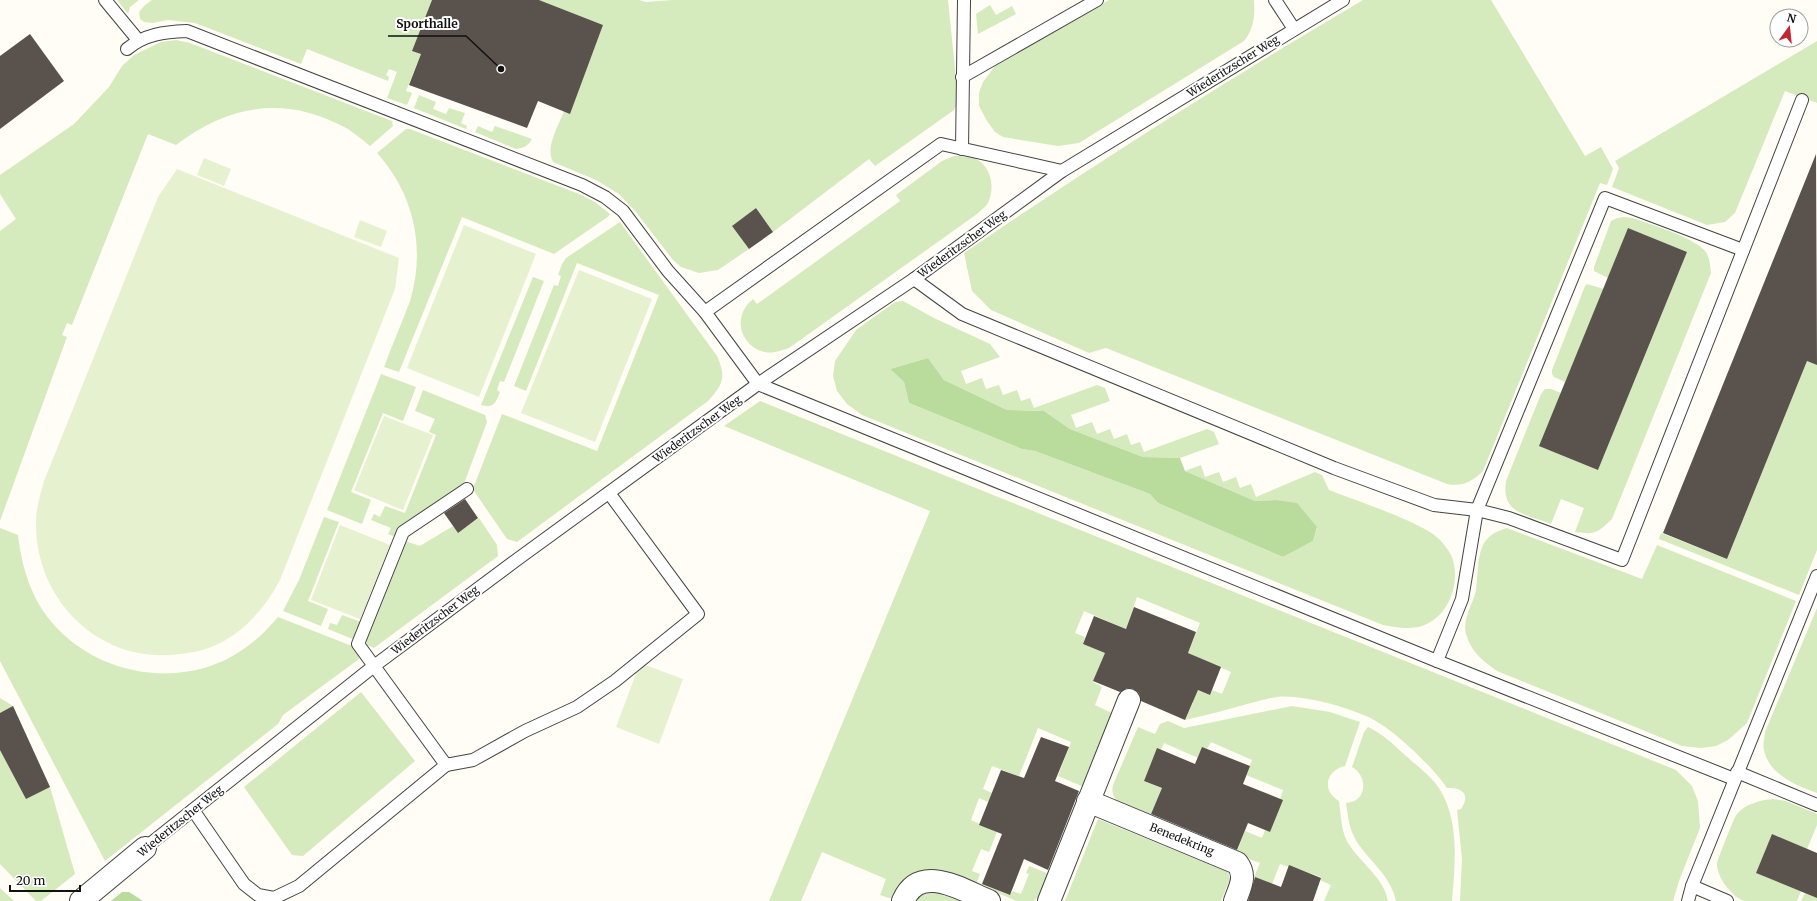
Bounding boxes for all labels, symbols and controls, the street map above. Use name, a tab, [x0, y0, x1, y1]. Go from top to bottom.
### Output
north arrow	[1769, 8, 1809, 48]
text: N	[1786, 10, 1798, 26]
callout: Sporthalle	[388, 12, 466, 36]
text: Sporthalle	[396, 16, 458, 31]
street label: Wiederitzscher Weg	[1184, 32, 1282, 101]
street label: Wiederitzscher Weg	[914, 207, 1009, 281]
street label: Wiederitzscher Weg	[649, 392, 744, 466]
street label: Wiederitzscher Weg	[388, 582, 482, 658]
street label: Wiederitzscher Weg	[134, 782, 226, 860]
street label: Benedekring	[1148, 820, 1217, 858]
scale bar	[10, 867, 80, 893]
text: 20 m	[16, 873, 45, 888]

